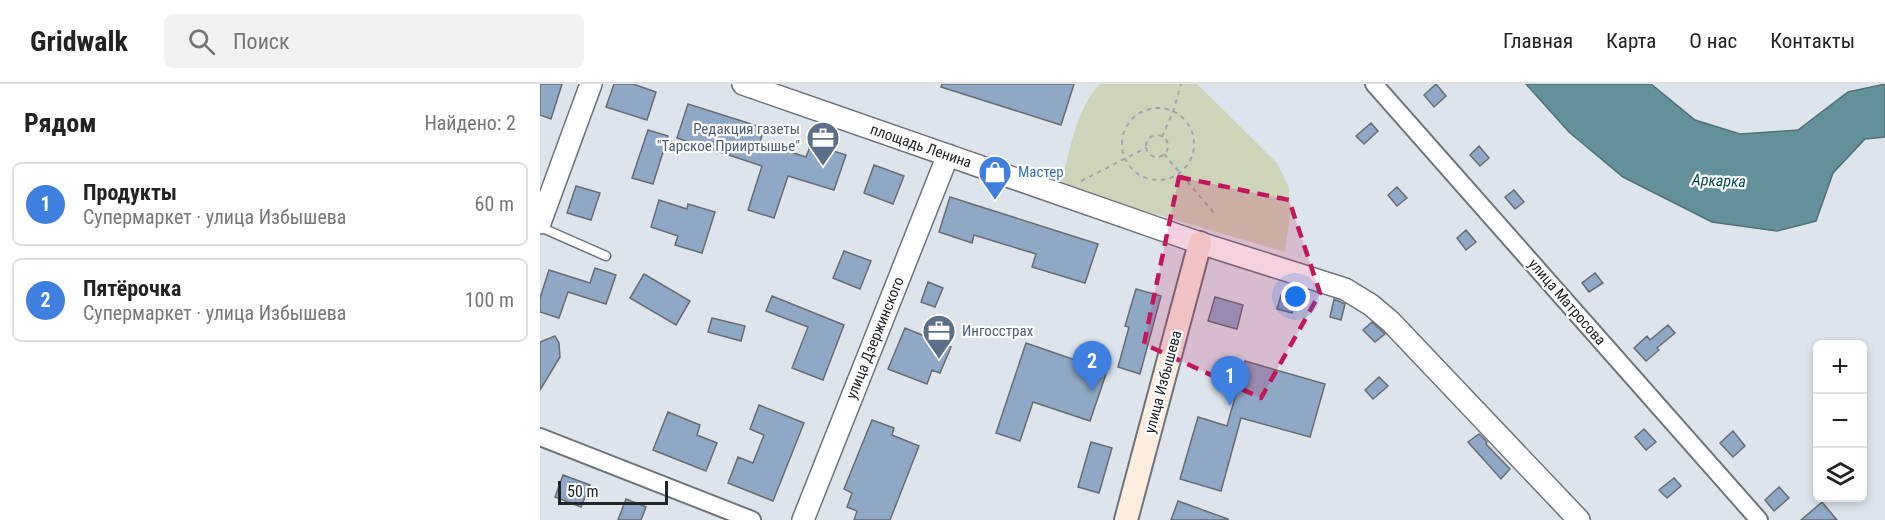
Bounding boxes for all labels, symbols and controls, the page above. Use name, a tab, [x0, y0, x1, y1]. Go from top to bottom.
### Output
search box	[164, 14, 584, 68]
text: Gridwalk	[30, 25, 128, 58]
icon: search	[185, 25, 218, 58]
text: Поиск	[233, 29, 290, 54]
text: Главная	[1503, 29, 1573, 53]
text: Карта	[1606, 29, 1656, 53]
text: О нас	[1689, 29, 1737, 53]
text: Контакты	[1770, 29, 1855, 53]
text: Рядом	[24, 108, 96, 138]
text: Найдено: 2	[424, 111, 516, 135]
place label: Редакция газеты "Тарское Прииртышье"	[657, 120, 800, 155]
office icon: Редакция газеты "Тарское Прииртышье"	[805, 120, 841, 167]
street label: площадь Ленина	[868, 120, 974, 172]
shop icon: Мастер	[977, 154, 1013, 201]
place label: Мастер	[1018, 163, 1064, 181]
water label: Аркарка	[1691, 170, 1746, 191]
text: Продукты	[83, 180, 177, 205]
text: 1	[40, 192, 51, 216]
text: 60 m	[475, 192, 514, 216]
text: Супермаркет · улица Избышева	[83, 205, 346, 229]
street label: улица Матросова	[1525, 255, 1609, 349]
street label: улица Дзержинского	[842, 274, 908, 402]
text: Пятёрочка	[83, 276, 181, 301]
your location	[1281, 282, 1310, 311]
text: 2	[40, 288, 51, 312]
text: 100 m	[465, 288, 514, 312]
text: Супермаркет · улица Избышева	[83, 301, 346, 325]
office icon: Ингосстрах	[921, 313, 957, 360]
place label: Ингосстрах	[962, 322, 1034, 340]
street label: улица Избышева	[1141, 329, 1185, 435]
map controls	[1813, 340, 1867, 502]
button: +	[1813, 340, 1867, 394]
pin: 2	[1072, 342, 1112, 391]
pin: 1	[1210, 356, 1250, 406]
button: −	[1813, 394, 1867, 448]
button: layers	[1813, 448, 1867, 502]
scale bar	[558, 478, 668, 506]
text: 50 m	[567, 482, 599, 501]

